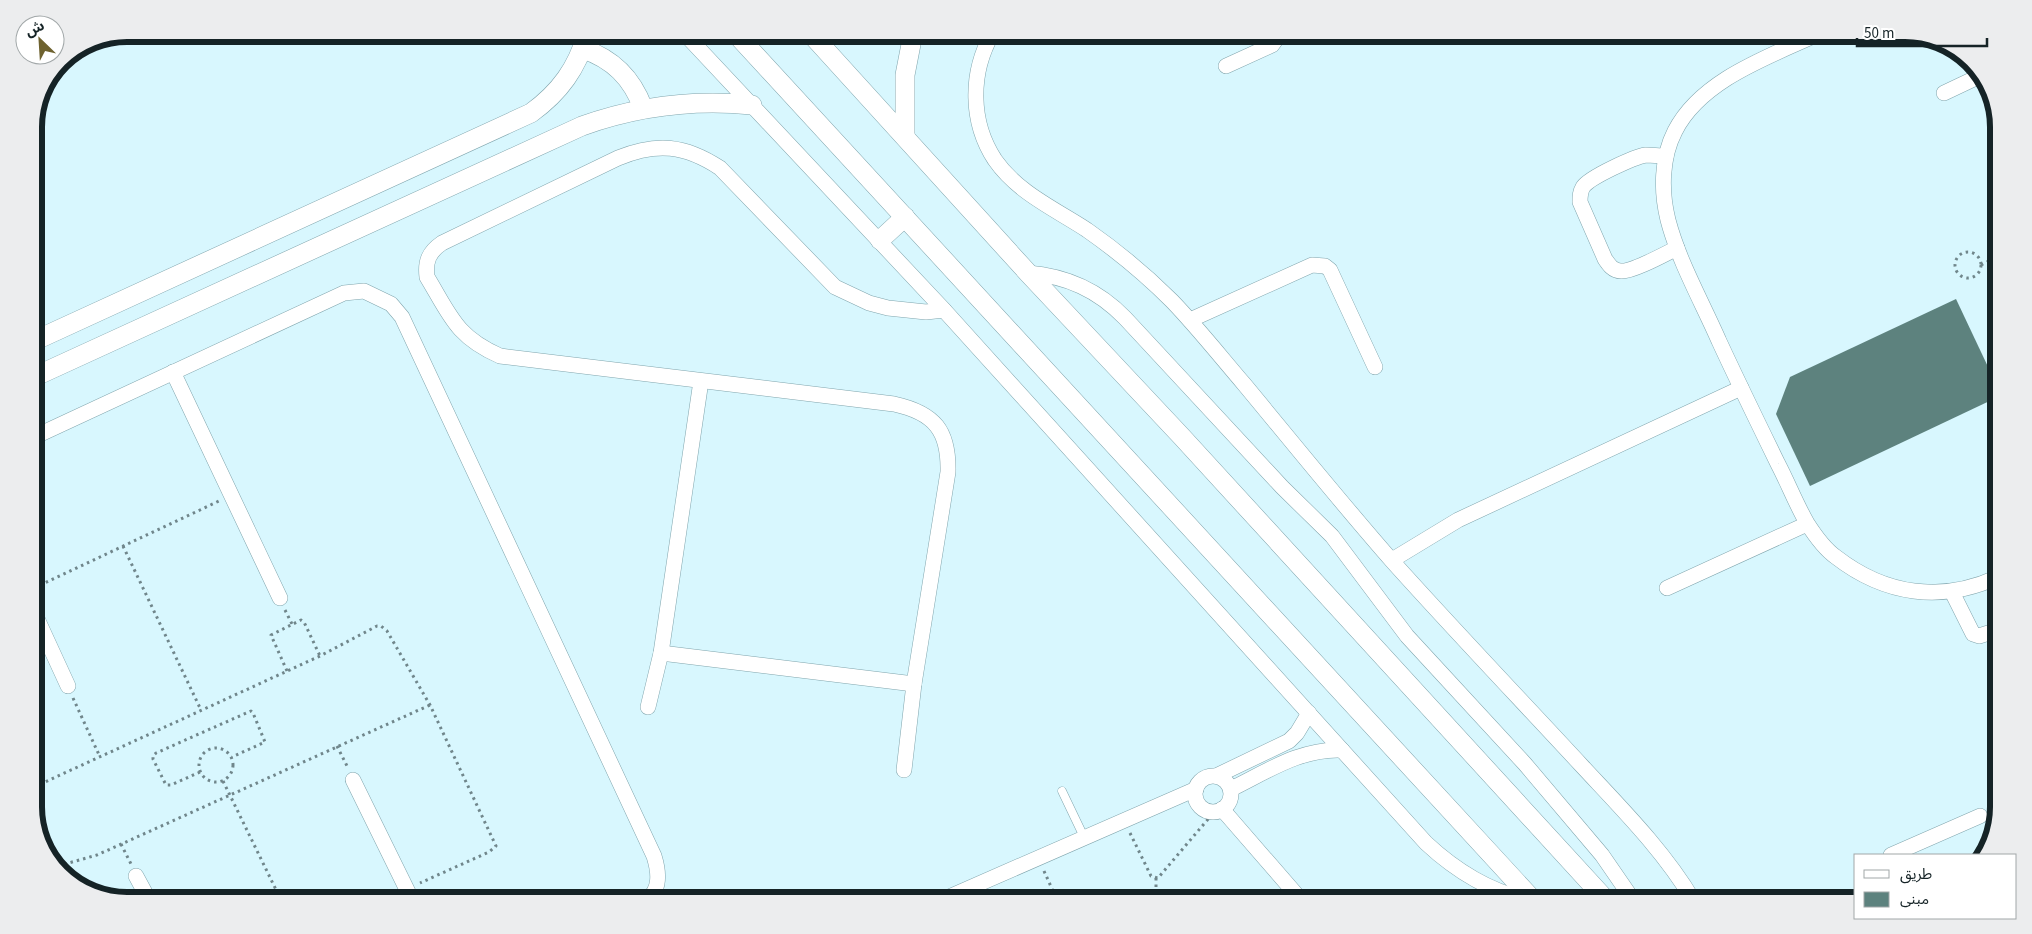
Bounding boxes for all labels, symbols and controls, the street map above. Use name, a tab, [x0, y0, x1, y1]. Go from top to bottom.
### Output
north arrow	[15, 15, 65, 65]
scale bar	[1857, 15, 1987, 47]
text: ش	[22, 16, 48, 42]
text: 50 m	[1864, 23, 1894, 44]
legend	[1854, 854, 2017, 919]
text: طريق	[1900, 864, 1932, 885]
text: مبنى	[1900, 889, 1929, 910]

